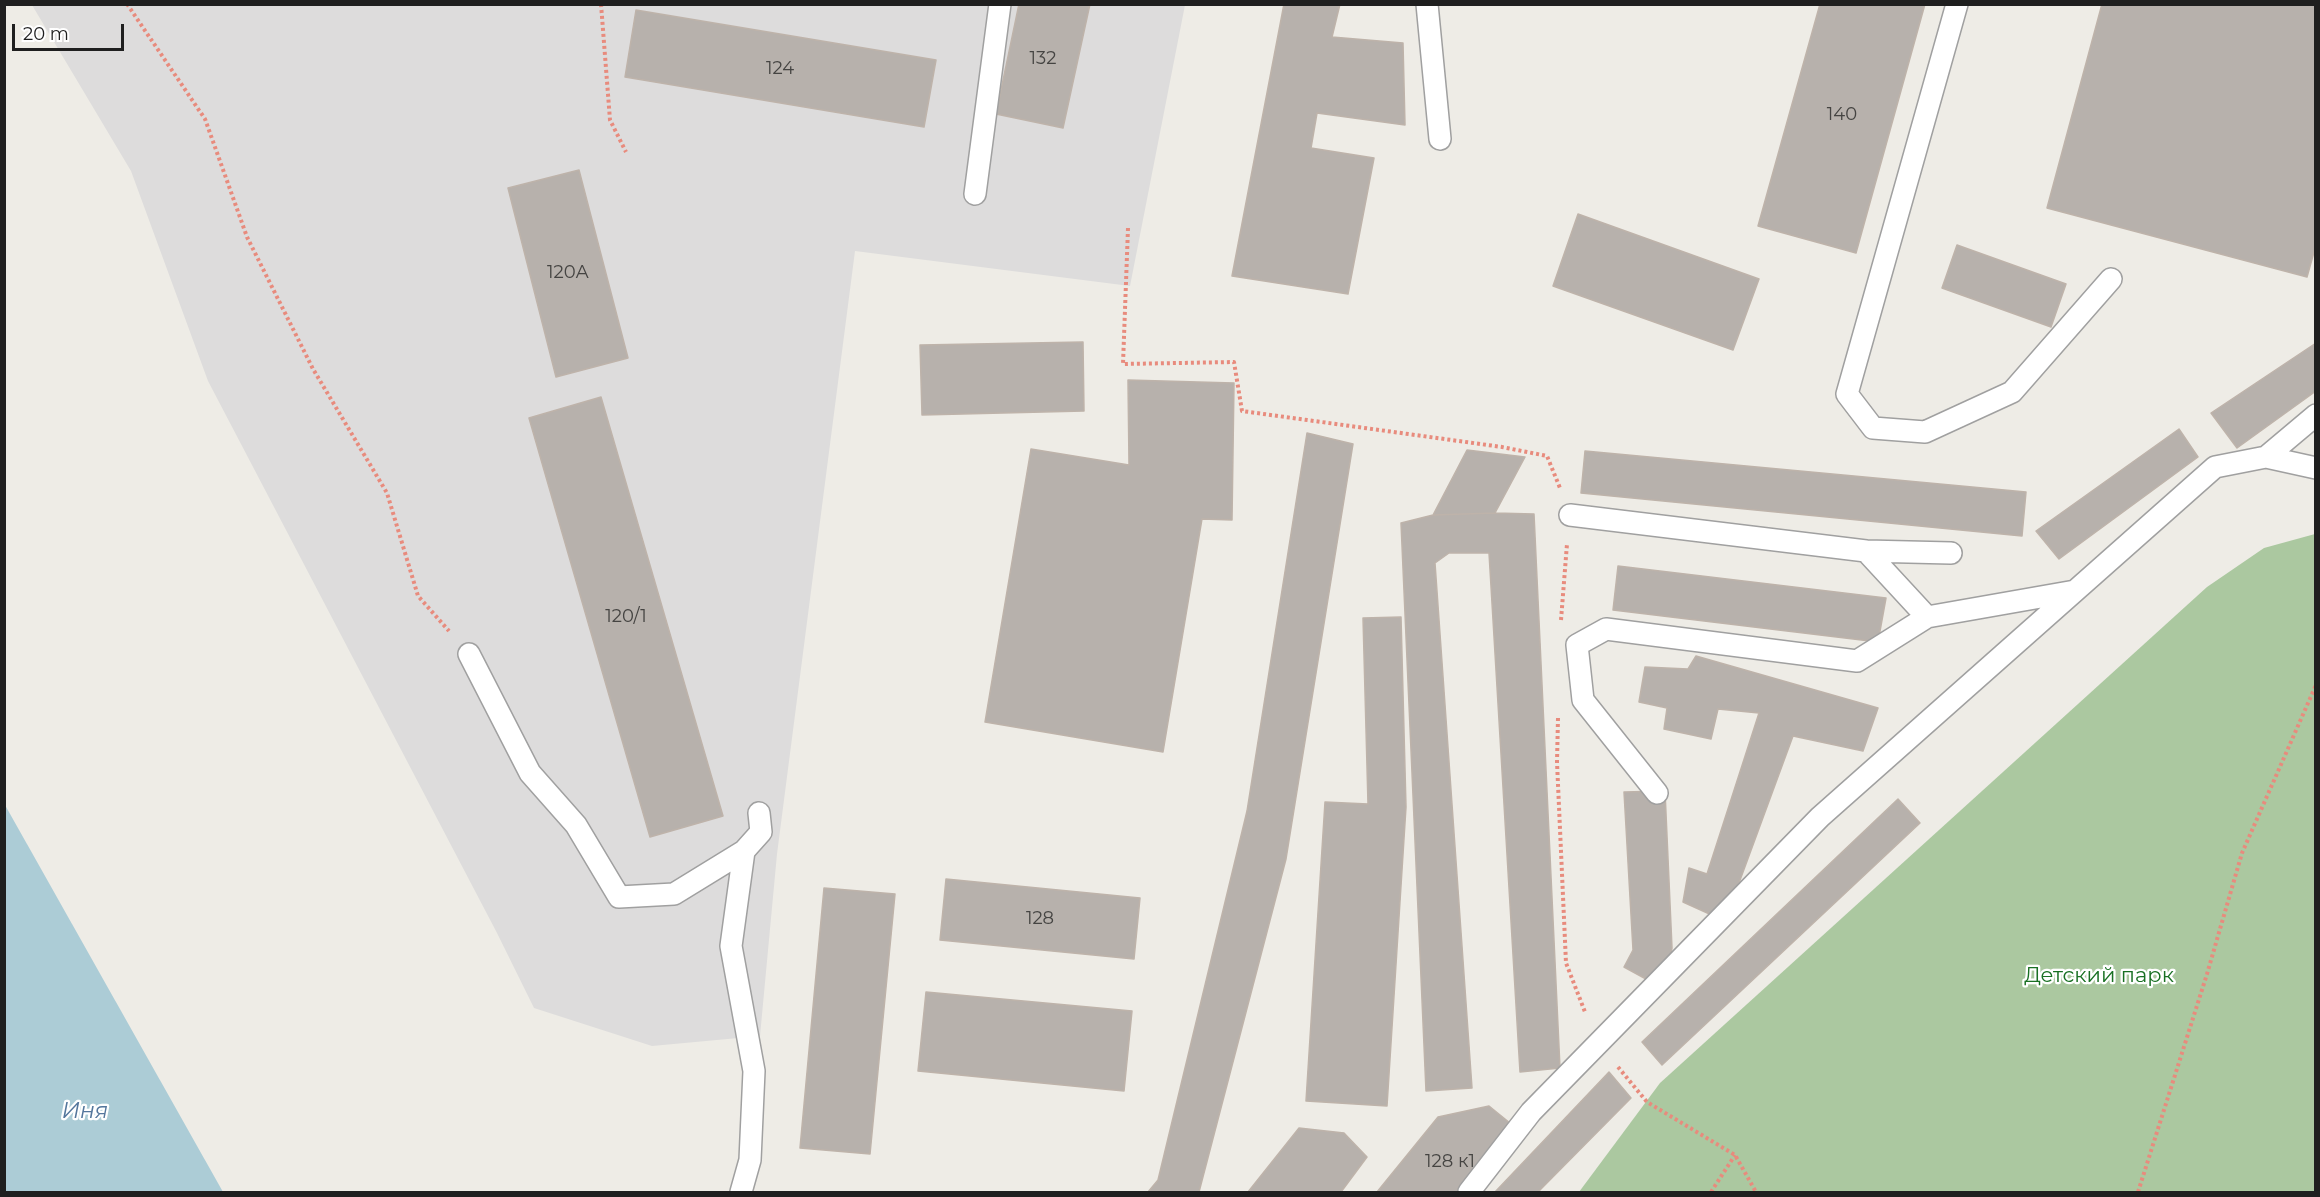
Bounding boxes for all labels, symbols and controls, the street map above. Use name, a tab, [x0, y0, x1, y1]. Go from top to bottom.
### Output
scale bar	[15, 12, 128, 50]
text: 20 m	[23, 23, 69, 45]
house number: 132	[1030, 48, 1056, 70]
house number: 124	[766, 58, 794, 80]
house number: 140	[1827, 104, 1857, 126]
house number: 120А	[547, 262, 589, 284]
house number: 120/1	[605, 606, 647, 628]
house number: 128	[1026, 908, 1054, 930]
park label: Детский парк	[2024, 963, 2174, 989]
water label: Иня	[62, 1099, 108, 1125]
house number: 128 к1	[1425, 1151, 1475, 1173]

